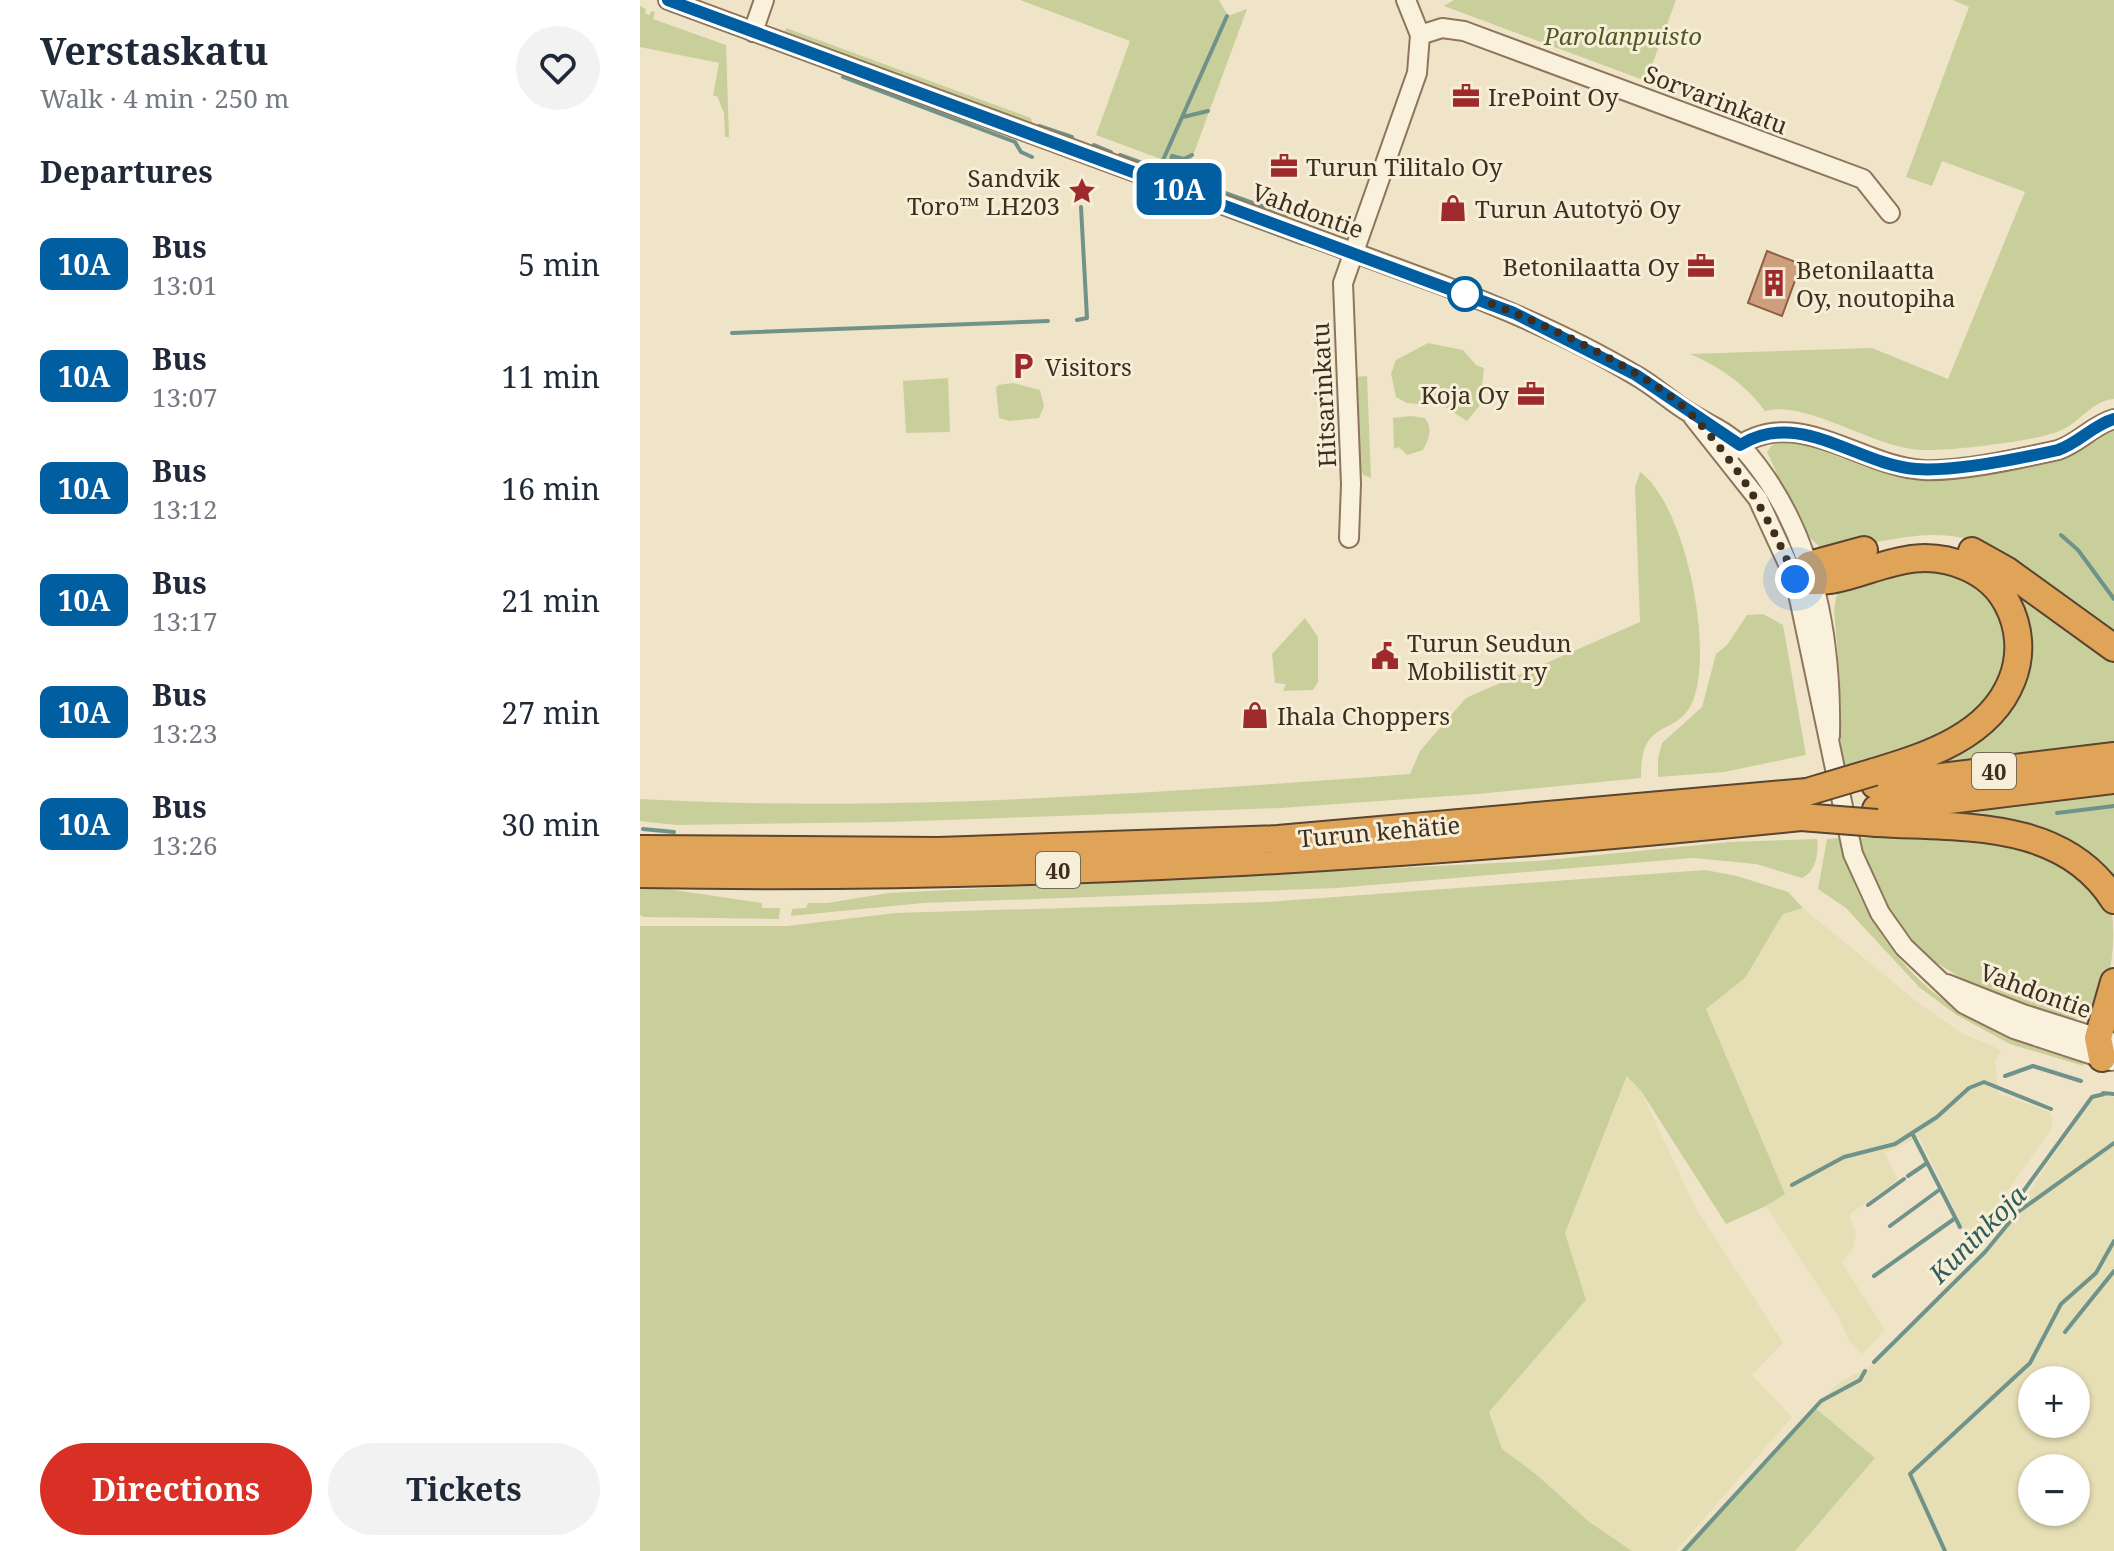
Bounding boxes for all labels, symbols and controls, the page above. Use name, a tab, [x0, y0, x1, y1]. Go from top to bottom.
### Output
park label: Parolanpuisto	[1543, 19, 1702, 52]
text: Verstaskatu	[40, 24, 268, 76]
button: heart	[516, 26, 600, 110]
street label: Sorvarinkatu	[1639, 56, 1793, 142]
text: Walk · 4 min · 250 m	[40, 80, 289, 116]
place label: IrePoint Oy	[1488, 80, 1619, 113]
office icon: IrePoint Oy	[1451, 81, 1481, 111]
place label: Turun Tilitalo Oy	[1306, 150, 1503, 183]
text: Departures	[40, 151, 213, 192]
office icon: Turun Tilitalo Oy	[1269, 151, 1299, 181]
place label: Sandvik Toro™ LH203	[907, 161, 1061, 222]
line badge: 10A	[1133, 163, 1225, 215]
text: 10A	[1153, 170, 1205, 208]
street label: Vahdontie	[1248, 175, 1368, 245]
place icon: Sandvik Toro™ LH203	[1067, 176, 1097, 206]
place label: Turun Autotyö Oy	[1475, 192, 1681, 225]
shop icon: Turun Autotyö Oy	[1438, 193, 1468, 223]
text: Bus	[152, 226, 207, 267]
text: 5 min	[518, 244, 600, 285]
text: 10A	[58, 245, 110, 283]
place label: Betonilaatta Oy	[1503, 250, 1679, 283]
office icon: Betonilaatta Oy	[1686, 251, 1716, 281]
place label: Betonilaatta Oy, noutopiha	[1796, 253, 1955, 314]
text: 13:01	[152, 267, 218, 303]
building icon: Betonilaatta Oy, noutopiha	[1759, 268, 1789, 298]
unlabelled marker	[1448, 277, 1482, 311]
street label: Hitsarinkatu	[1303, 322, 1343, 468]
text: Bus	[152, 338, 207, 379]
place label: Visitors	[1045, 350, 1132, 383]
parking icon: Visitors	[1008, 351, 1038, 381]
text: 11 min	[501, 356, 600, 397]
text: 10A	[58, 357, 110, 395]
place label: Koja Oy	[1421, 378, 1509, 411]
text: 13:07	[152, 379, 218, 415]
office icon: Koja Oy	[1516, 379, 1546, 409]
text: Bus	[152, 450, 207, 491]
text: 16 min	[501, 468, 600, 509]
text: 10A	[58, 469, 110, 507]
text: 13:12	[152, 491, 218, 527]
your location	[1775, 559, 1815, 599]
text: Bus	[152, 562, 207, 603]
text: 21 min	[501, 580, 600, 621]
text: 10A	[58, 581, 110, 619]
text: 13:17	[152, 603, 218, 639]
place label: Turun Seudun Mobilistit ry	[1407, 626, 1572, 687]
public building icon: Turun Seudun Mobilistit ry	[1370, 641, 1400, 671]
text: Bus	[152, 674, 207, 715]
text: 27 min	[501, 692, 600, 733]
text: 10A	[58, 693, 110, 731]
place label: Ihala Choppers	[1277, 699, 1450, 732]
shop icon: Ihala Choppers	[1240, 700, 1270, 730]
text: 13:23	[152, 715, 218, 751]
road number: 40	[1972, 753, 2016, 789]
text: Bus	[152, 786, 207, 827]
text: 30 min	[501, 804, 600, 845]
text: 10A	[58, 805, 110, 843]
street label: Turun kehätie	[1297, 807, 1461, 855]
text: 13:26	[152, 827, 218, 863]
road number: 40	[1036, 852, 1080, 888]
street label: Vahdontie	[1976, 955, 2096, 1025]
water label: Kuninkoja	[1920, 1177, 2034, 1291]
map controls	[2018, 1366, 2090, 1526]
button: +	[2018, 1366, 2090, 1438]
button: Directions	[40, 1443, 312, 1535]
button: Tickets	[328, 1443, 600, 1535]
button: −	[2018, 1454, 2090, 1526]

